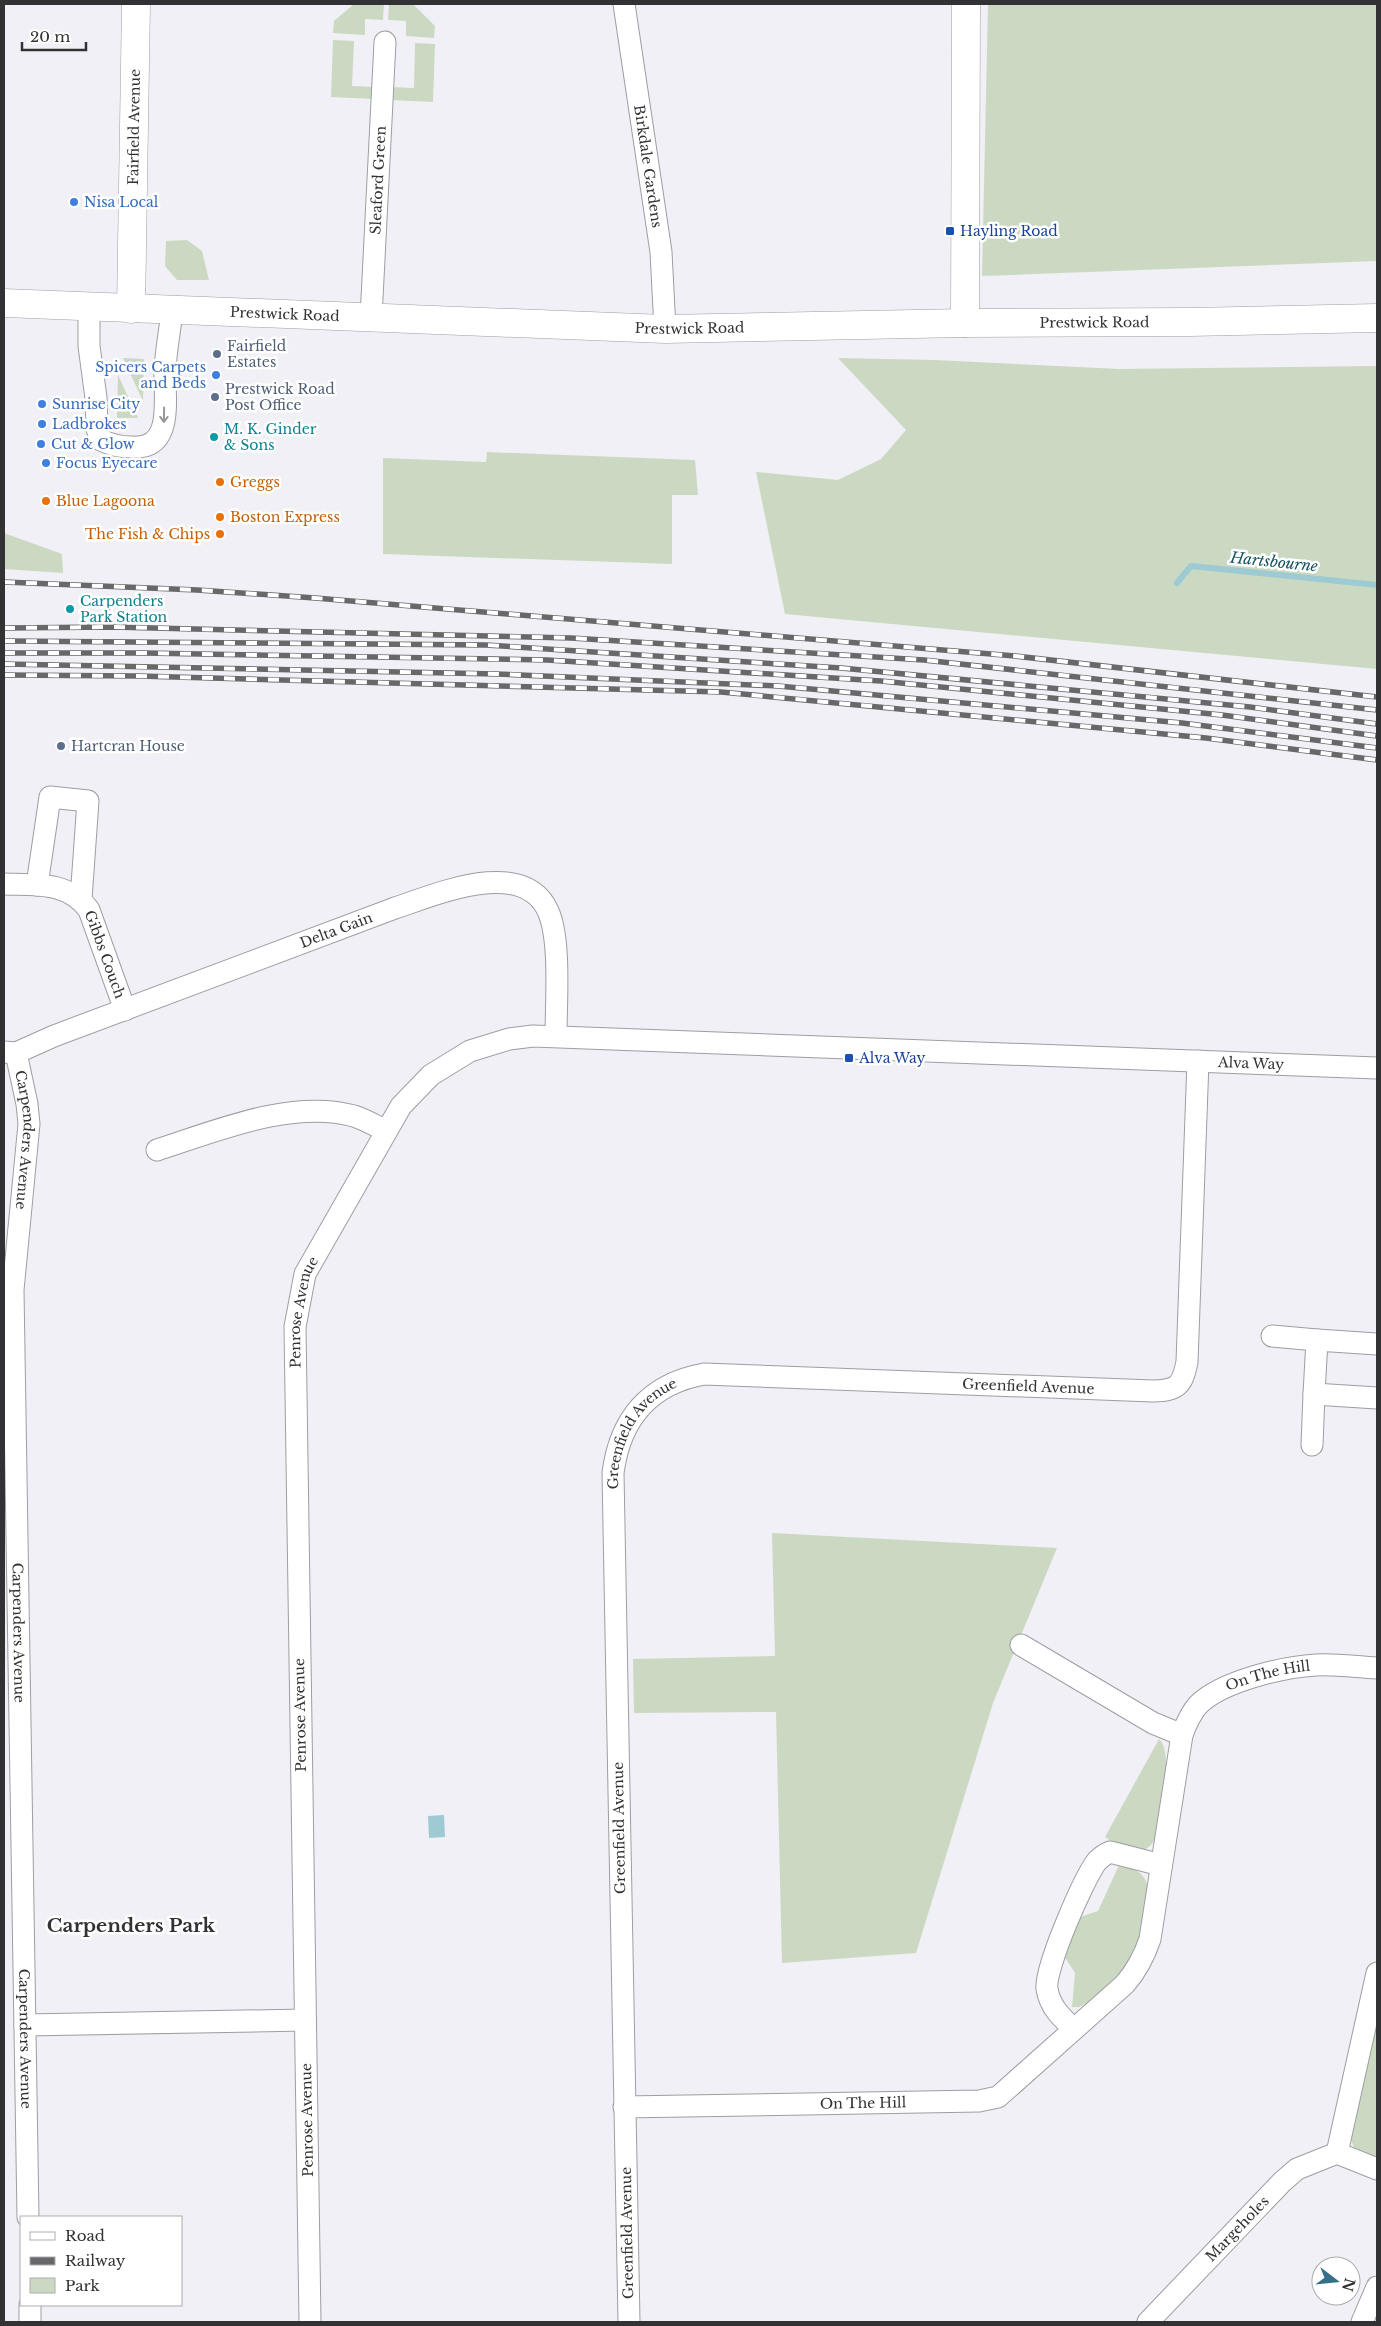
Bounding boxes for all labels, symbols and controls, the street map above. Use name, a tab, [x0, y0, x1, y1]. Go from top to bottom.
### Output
scale bar	[22, 20, 86, 52]
text: 20 m	[30, 27, 70, 46]
street label: Fairfield Avenue	[124, 69, 144, 185]
street label: Birkdale Gardens	[630, 103, 666, 229]
street label: Sleaford Green	[366, 125, 390, 235]
place label: Nisa Local	[84, 193, 159, 211]
marker: Nisa Local	[68, 196, 80, 208]
place label: Hayling Road	[960, 222, 1058, 240]
marker: Hayling Road	[944, 225, 956, 237]
street label: Prestwick Road	[230, 303, 341, 325]
street label: Prestwick Road	[1039, 313, 1150, 332]
street label: Prestwick Road	[634, 318, 745, 338]
place label: Fairfield Estates	[227, 337, 287, 371]
marker: Fairfield Estates	[211, 348, 223, 360]
place label: Spicers Carpets and Beds	[95, 358, 206, 392]
marker: Spicers Carpets and Beds	[210, 369, 222, 381]
place label: Prestwick Road Post Office	[225, 380, 335, 414]
marker: Prestwick Road Post Office	[209, 391, 221, 403]
place label: Sunrise City	[52, 395, 140, 413]
marker: Sunrise City	[36, 398, 48, 410]
one-way arrow	[159, 406, 169, 423]
place label: Ladbrokes	[52, 415, 127, 433]
marker: Ladbrokes	[36, 418, 48, 430]
place label: M. K. Ginder & Sons	[224, 420, 317, 454]
marker: M. K. Ginder & Sons	[208, 431, 220, 443]
place label: Cut & Glow	[51, 435, 135, 453]
marker: Cut & Glow	[35, 438, 47, 450]
place label: Focus Eyecare	[56, 454, 158, 472]
marker: Focus Eyecare	[40, 457, 52, 469]
place label: Greggs	[230, 473, 280, 491]
marker: Greggs	[214, 476, 226, 488]
place label: Blue Lagoona	[56, 492, 155, 510]
marker: Blue Lagoona	[40, 495, 52, 507]
place label: Boston Express	[230, 508, 340, 526]
marker: Boston Express	[214, 511, 226, 523]
place label: The Fish & Chips	[85, 525, 210, 543]
marker: The Fish & Chips	[214, 528, 226, 540]
water label: Hartsbourne	[1228, 547, 1319, 576]
place label: Carpenders Park Station	[80, 592, 168, 626]
marker: Carpenders Park Station	[64, 603, 76, 615]
place label: Hartcran House	[71, 737, 185, 755]
marker: Hartcran House	[55, 740, 67, 752]
street label: Gibbs Couch	[81, 908, 129, 1001]
street label: Delta Gain	[297, 908, 375, 952]
place label: Alva Way	[858, 1049, 925, 1067]
marker: Alva Way	[843, 1052, 855, 1064]
street label: Alva Way	[1216, 1053, 1285, 1073]
street label: Carpenders Avenue	[11, 1069, 38, 1210]
street label: Penrose Avenue	[286, 1253, 322, 1368]
street label: Greenfield Avenue	[604, 1374, 680, 1490]
street label: Greenfield Avenue	[962, 1375, 1095, 1398]
street label: Carpenders Avenue	[8, 1563, 29, 1703]
street label: On The Hill	[1223, 1656, 1311, 1695]
street label: Penrose Avenue	[290, 1658, 310, 1772]
street label: Greenfield Avenue	[609, 1762, 629, 1894]
district label: Carpenders Park	[47, 1914, 216, 1937]
street label: Carpenders Avenue	[15, 1969, 35, 2109]
street label: Penrose Avenue	[297, 2063, 317, 2177]
street label: On The Hill	[820, 2093, 907, 2113]
street label: Greenfield Avenue	[617, 2167, 637, 2299]
street label: Margeholes	[1202, 2192, 1273, 2265]
legend	[20, 2216, 182, 2306]
text: Road	[65, 2226, 105, 2245]
text: Railway	[65, 2251, 126, 2270]
north arrow	[1311, 2256, 1361, 2306]
text: Park	[65, 2276, 101, 2295]
text: N	[1338, 2276, 1359, 2293]

